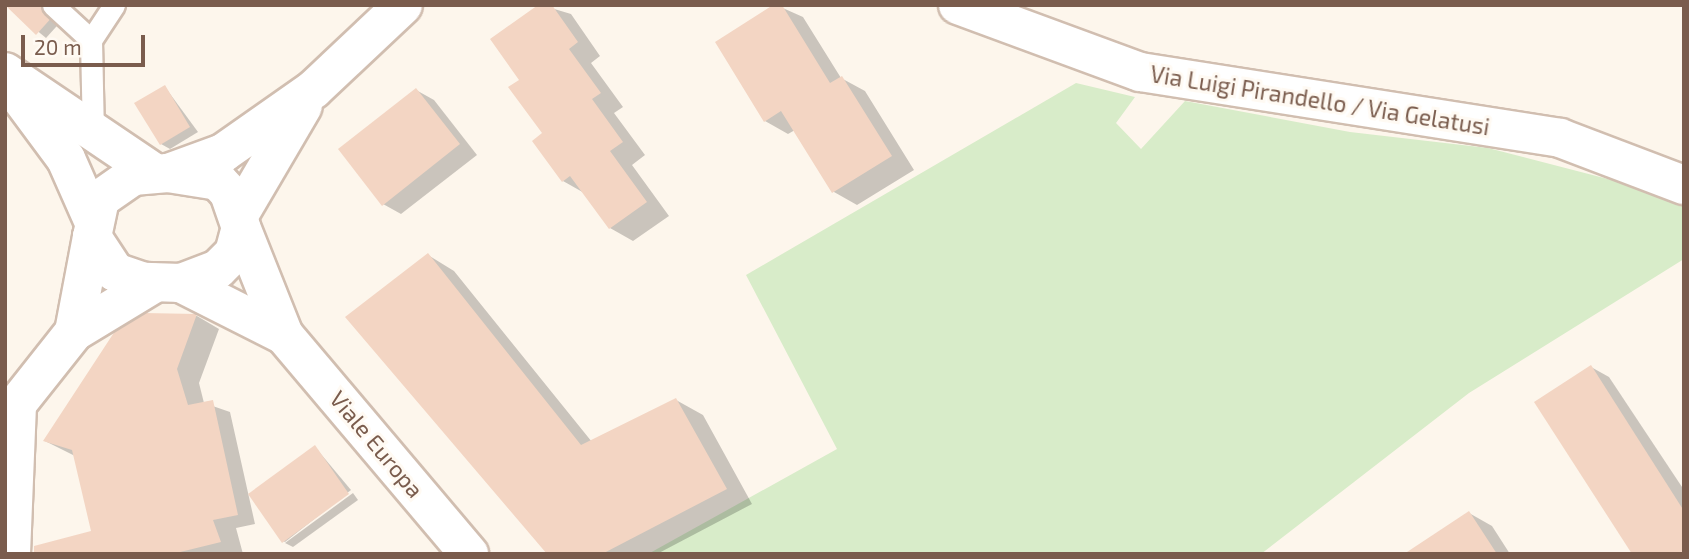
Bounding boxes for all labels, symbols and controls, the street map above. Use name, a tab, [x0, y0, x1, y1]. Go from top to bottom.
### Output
scale bar	[24, 21, 149, 65]
text: 20 m	[34, 34, 82, 59]
street label: Via Luigi Pirandello / Via Gelatusi	[1148, 59, 1492, 141]
street label: Viale Europa	[324, 385, 430, 503]

